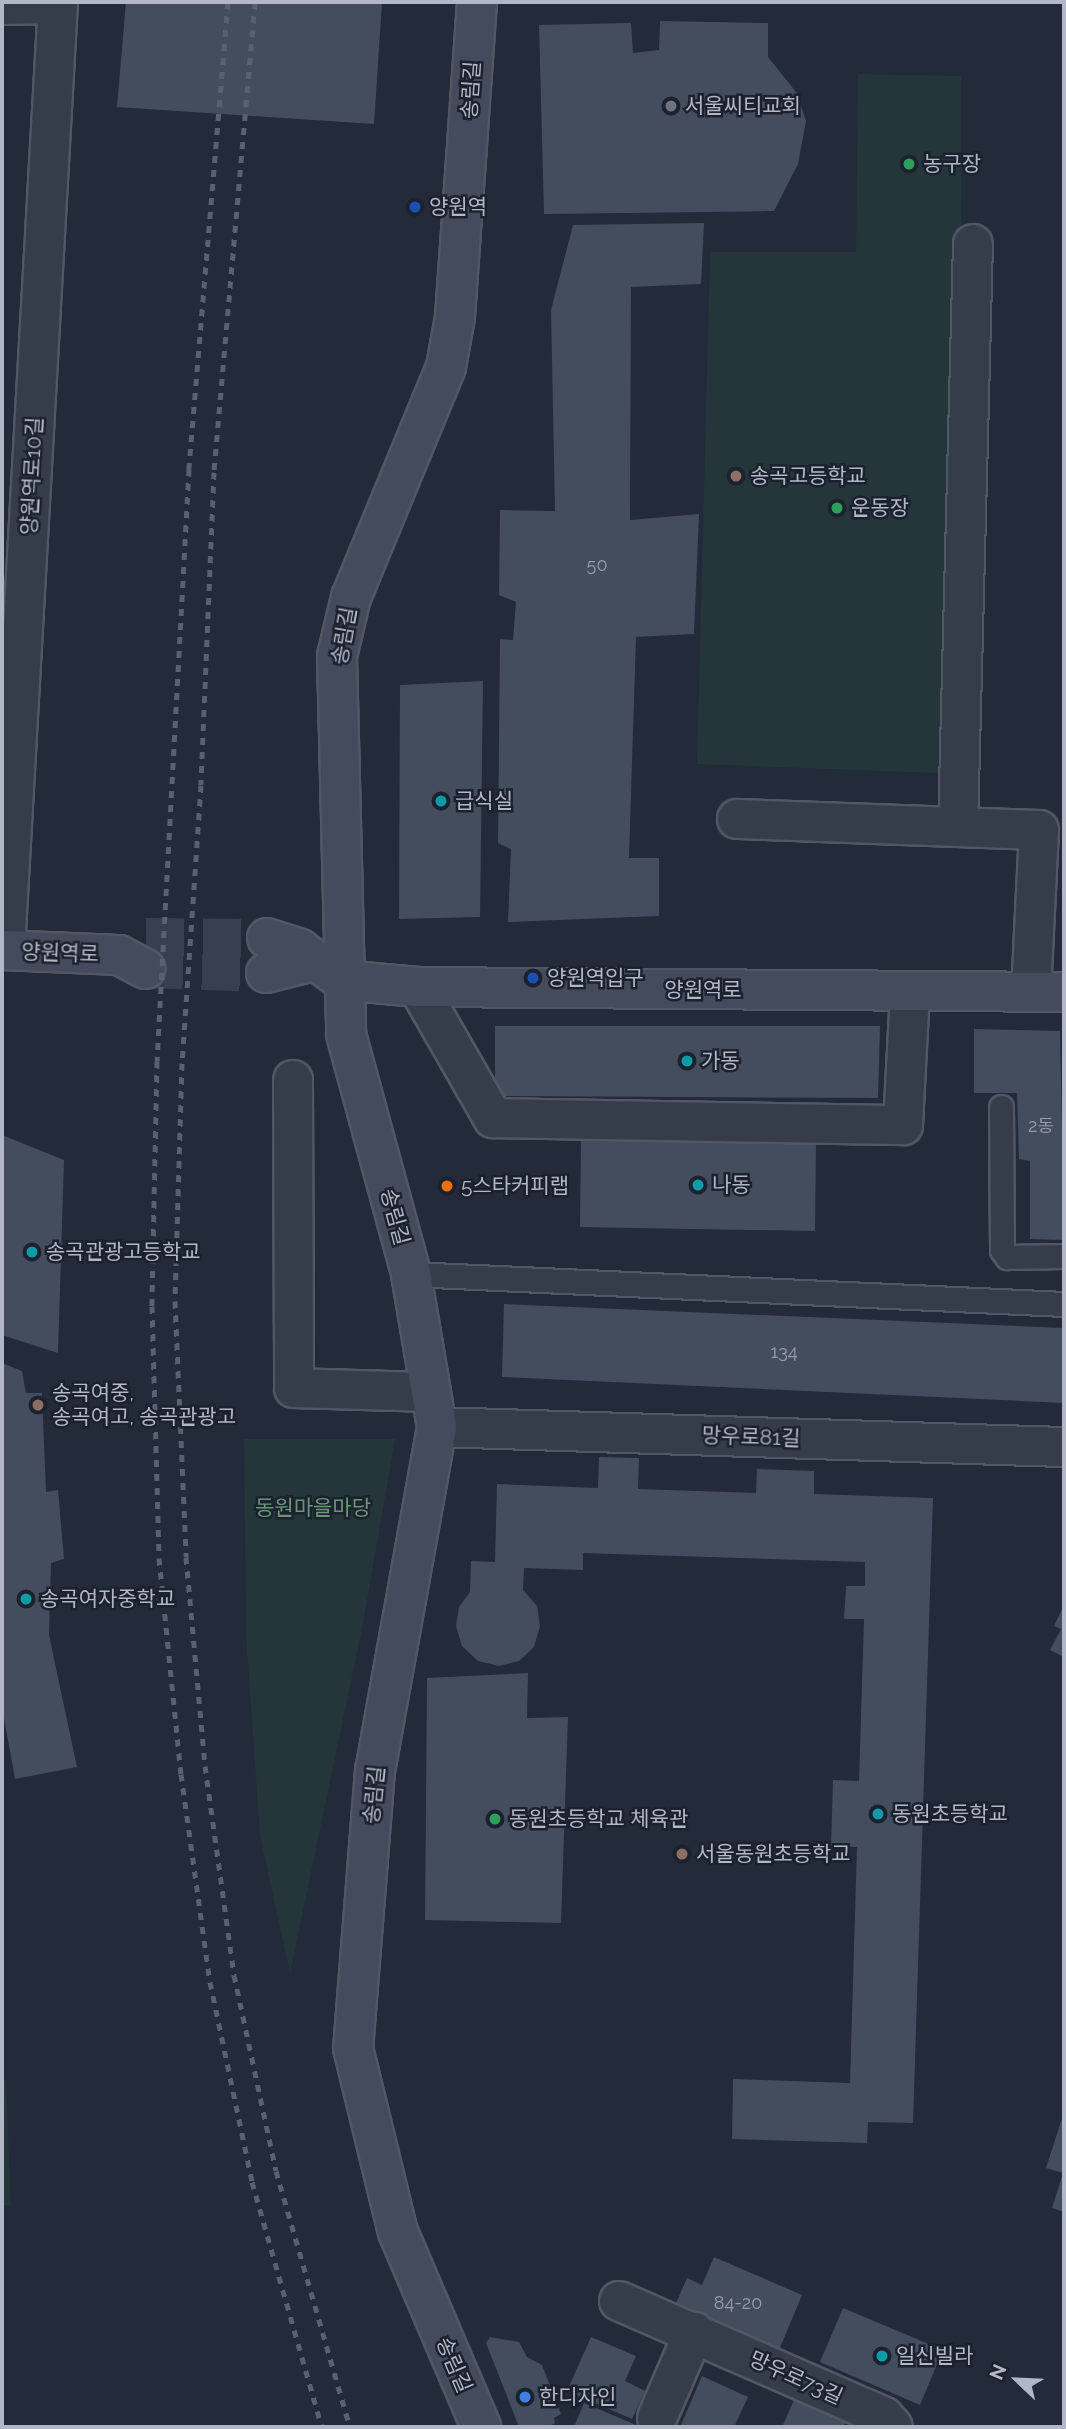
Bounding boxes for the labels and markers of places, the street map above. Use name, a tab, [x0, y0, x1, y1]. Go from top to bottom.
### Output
place label: 서울씨티교회	[685, 93, 801, 119]
marker: 서울씨티교회	[663, 98, 679, 114]
place label: 농구장	[923, 151, 981, 177]
marker: 농구장	[901, 156, 917, 172]
place label: 양원역	[429, 194, 487, 220]
marker: 양원역	[407, 199, 423, 215]
place label: 송곡고등학교	[750, 463, 866, 489]
marker: 송곡고등학교	[728, 468, 744, 484]
place label: 운동장	[851, 495, 909, 521]
marker: 운동장	[829, 500, 845, 516]
place label: 급식실	[455, 788, 513, 814]
marker: 급식실	[433, 793, 449, 809]
place label: 양원역입구	[547, 965, 644, 991]
marker: 양원역입구	[525, 970, 541, 986]
place label: 가동	[701, 1048, 740, 1074]
marker: 가동	[679, 1053, 695, 1069]
place label: 나동	[712, 1172, 751, 1198]
place label: 5스타커피랩	[461, 1173, 569, 1199]
marker: 나동	[690, 1177, 706, 1193]
marker: 5스타커피랩	[439, 1178, 455, 1194]
place label: 송곡관광고등학교	[46, 1239, 201, 1265]
marker: 송곡관광고등학교	[24, 1244, 40, 1260]
place label: 송곡여중, 송곡여고, 송곡관광고	[52, 1380, 236, 1430]
marker: 송곡여중, 송곡여고, 송곡관광고	[30, 1397, 46, 1413]
place label: 송곡여자중학교	[40, 1586, 175, 1612]
marker: 송곡여자중학교	[18, 1591, 34, 1607]
place label: 동원초등학교	[892, 1801, 1008, 1827]
place label: 동원초등학교 체육관	[509, 1806, 688, 1832]
marker: 동원초등학교	[870, 1806, 886, 1822]
marker: 동원초등학교 체육관	[487, 1811, 503, 1827]
place label: 서울동원초등학교	[696, 1841, 851, 1867]
marker: 서울동원초등학교	[674, 1846, 690, 1862]
place label: 일신빌라	[896, 2343, 973, 2369]
marker: 일신빌라	[874, 2348, 890, 2364]
place label: 한디자인	[539, 2384, 616, 2410]
marker: 한디자인	[517, 2389, 533, 2405]

